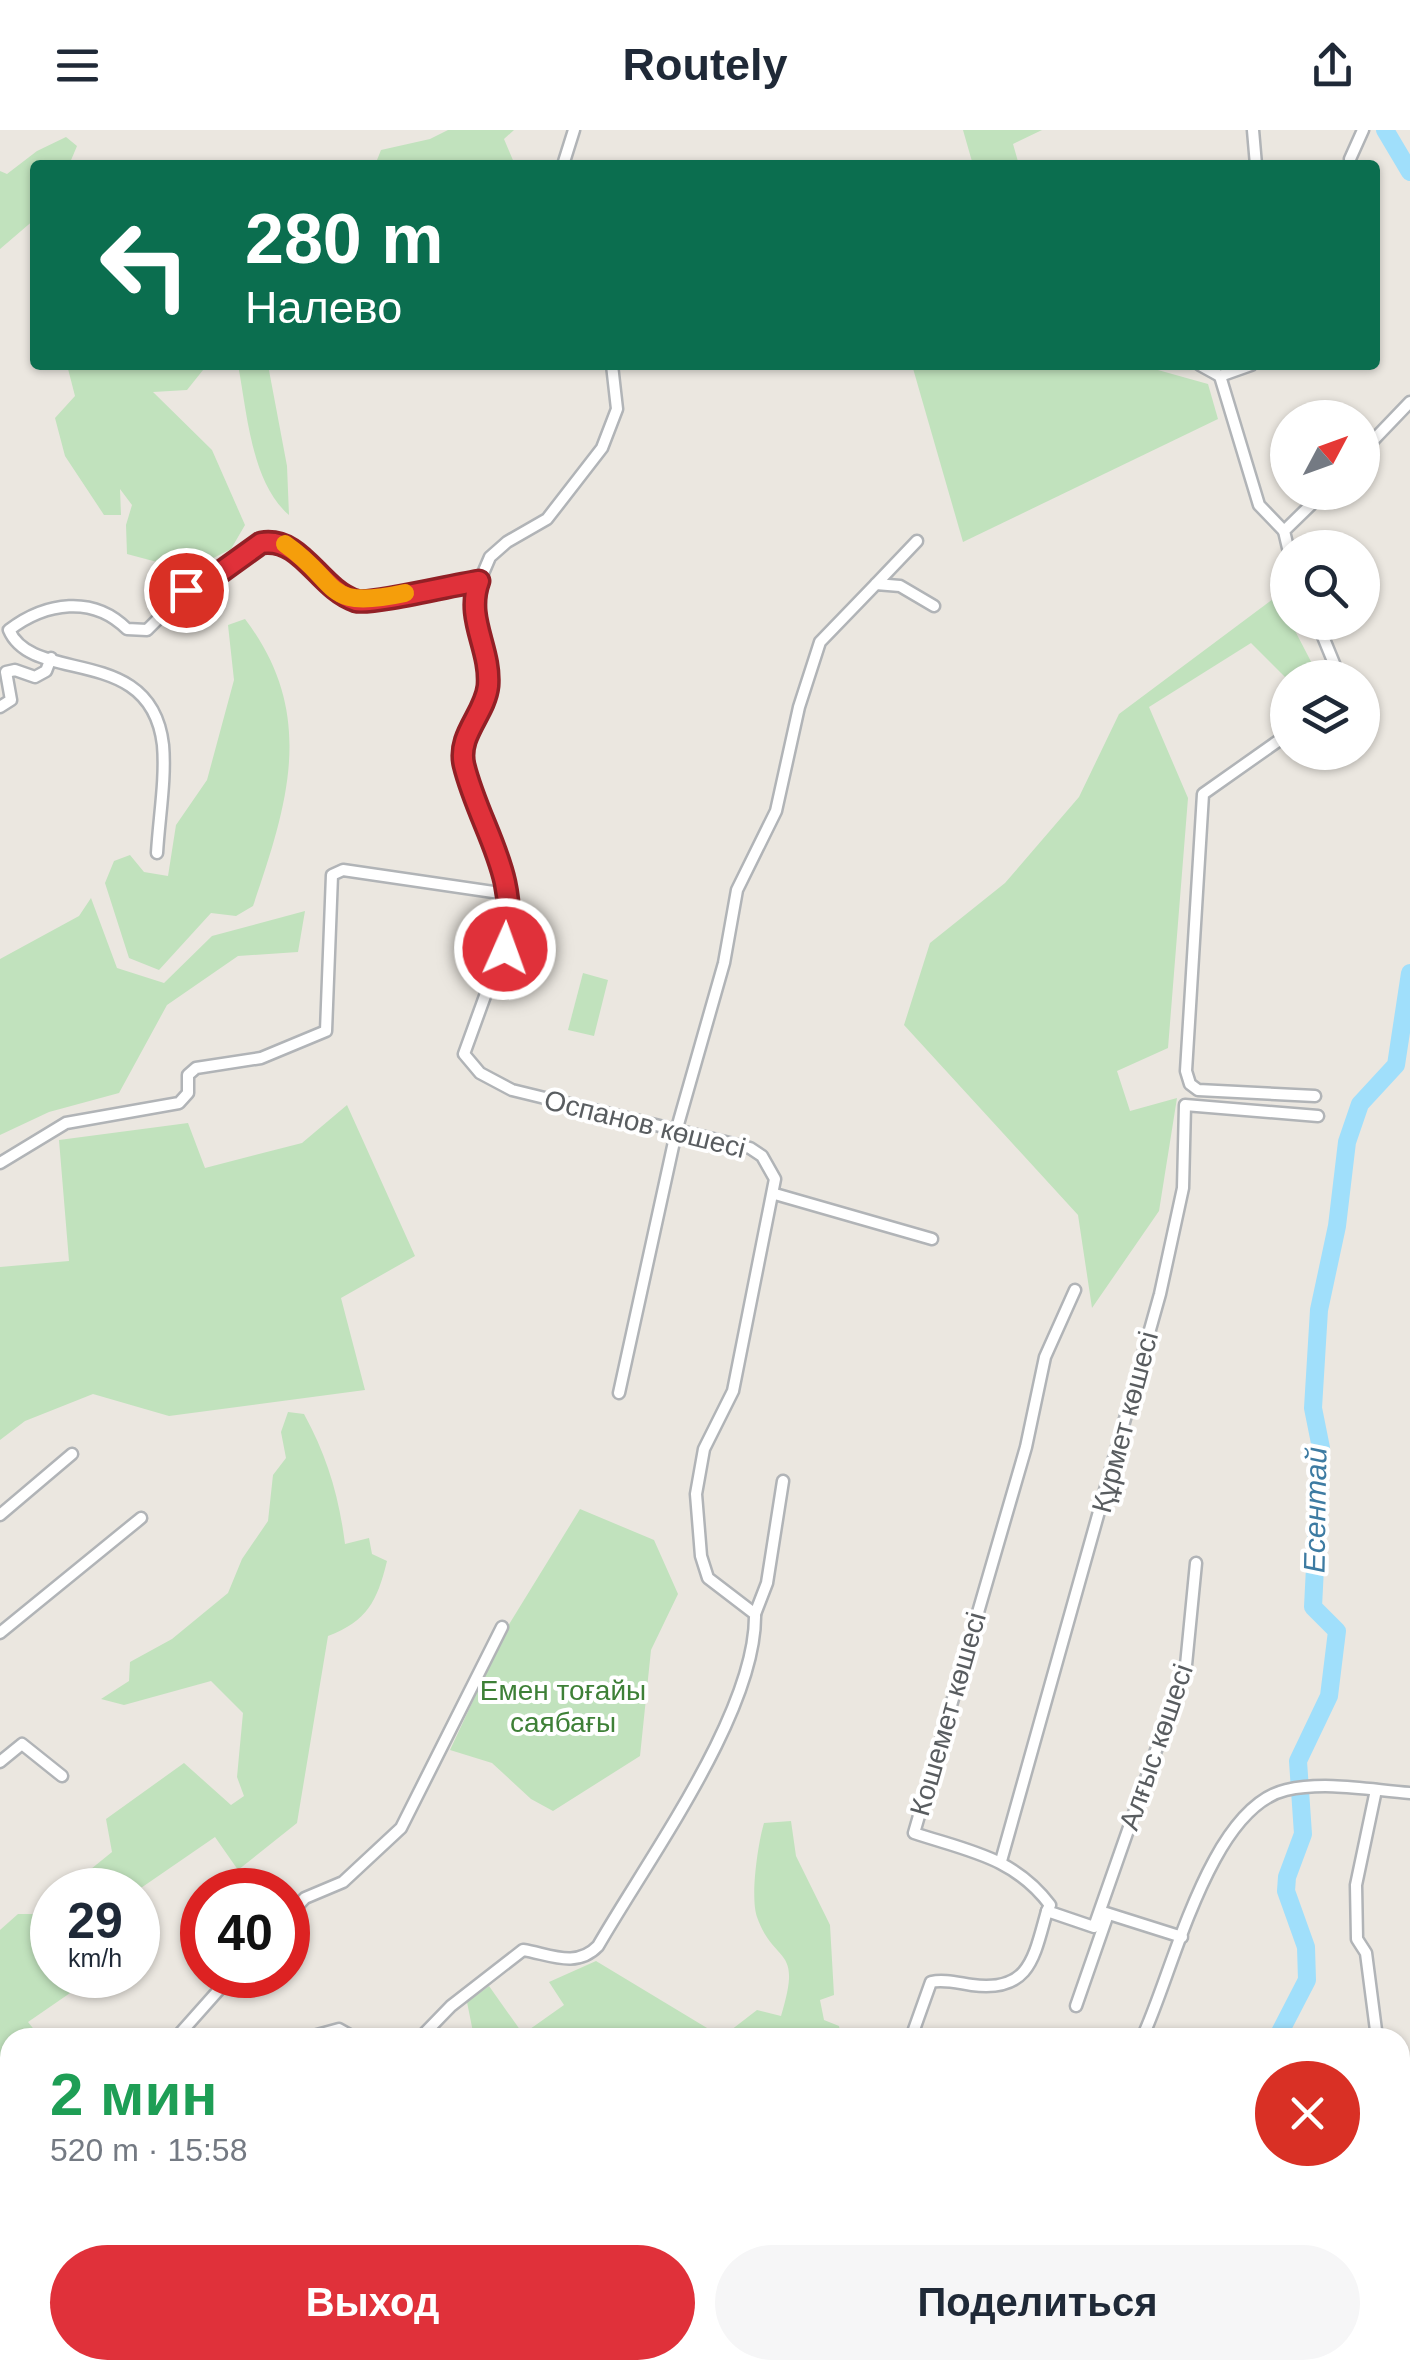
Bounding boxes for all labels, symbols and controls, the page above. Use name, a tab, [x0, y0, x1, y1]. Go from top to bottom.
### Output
icon: menu	[50, 38, 105, 93]
icon: share	[1305, 38, 1360, 93]
text: Routely	[622, 39, 788, 90]
icon: left	[80, 200, 210, 330]
text: 280 m	[245, 200, 443, 278]
text: Налево	[245, 282, 402, 333]
north arrow	[1270, 400, 1380, 510]
map controls	[1270, 400, 1380, 770]
button: search	[1270, 530, 1380, 640]
pin	[144, 548, 229, 633]
icon: arrive	[159, 563, 214, 618]
button: layers	[1270, 660, 1380, 770]
position arrow	[453, 897, 557, 1001]
street label: Оспанов көшесі	[541, 1084, 749, 1164]
street label: Құрмет көшесі	[1086, 1328, 1164, 1516]
water label: Есентай	[1297, 1446, 1333, 1573]
street label: Кошемет көшесі	[904, 1609, 992, 1819]
street label: Алғыс көшесі	[1113, 1660, 1199, 1834]
park label: Емен тоғайы саябағы	[480, 1675, 646, 1738]
speed limit sign: 40	[180, 1868, 310, 1998]
text: 29	[67, 1893, 123, 1949]
text: km/h	[68, 1944, 122, 1972]
text: 2 мин	[50, 2061, 218, 2128]
button: close	[1255, 2061, 1360, 2166]
text: 520 m · 15:58	[50, 2132, 247, 2168]
button: Выход	[50, 2245, 695, 2360]
button: Поделиться	[715, 2245, 1360, 2360]

